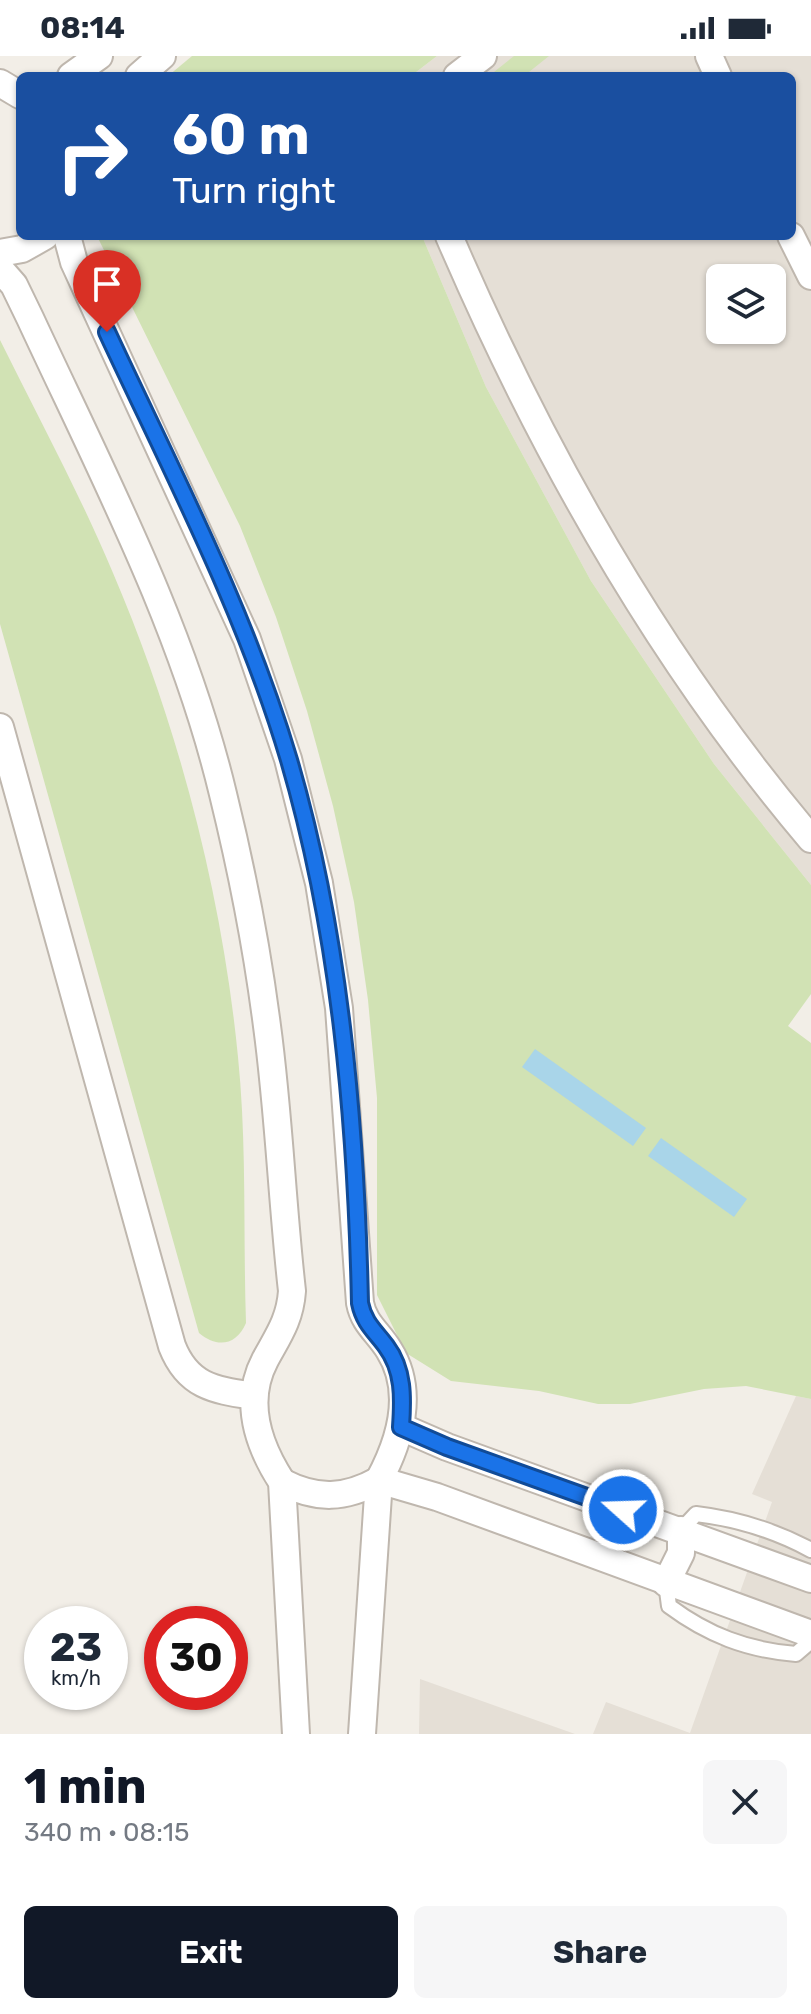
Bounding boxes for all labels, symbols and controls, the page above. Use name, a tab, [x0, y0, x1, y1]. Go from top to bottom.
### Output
text: 08:14	[40, 10, 125, 46]
text: 60 m	[172, 102, 310, 168]
icon: right	[40, 104, 144, 208]
text: Turn right	[172, 169, 336, 212]
pin	[73, 250, 141, 332]
icon: arrive	[85, 262, 129, 306]
map controls	[706, 264, 786, 344]
button: layers	[706, 264, 786, 344]
position arrow	[581, 1468, 665, 1552]
speed limit sign: 30	[144, 1606, 248, 1710]
text: 23	[50, 1624, 102, 1671]
text: km/h	[51, 1666, 101, 1690]
text: 1 min	[24, 1758, 147, 1815]
button: close	[703, 1760, 787, 1844]
text: 340 m · 08:15	[24, 1817, 189, 1848]
button: Exit	[24, 1906, 398, 1998]
button: Share	[414, 1906, 787, 1998]

